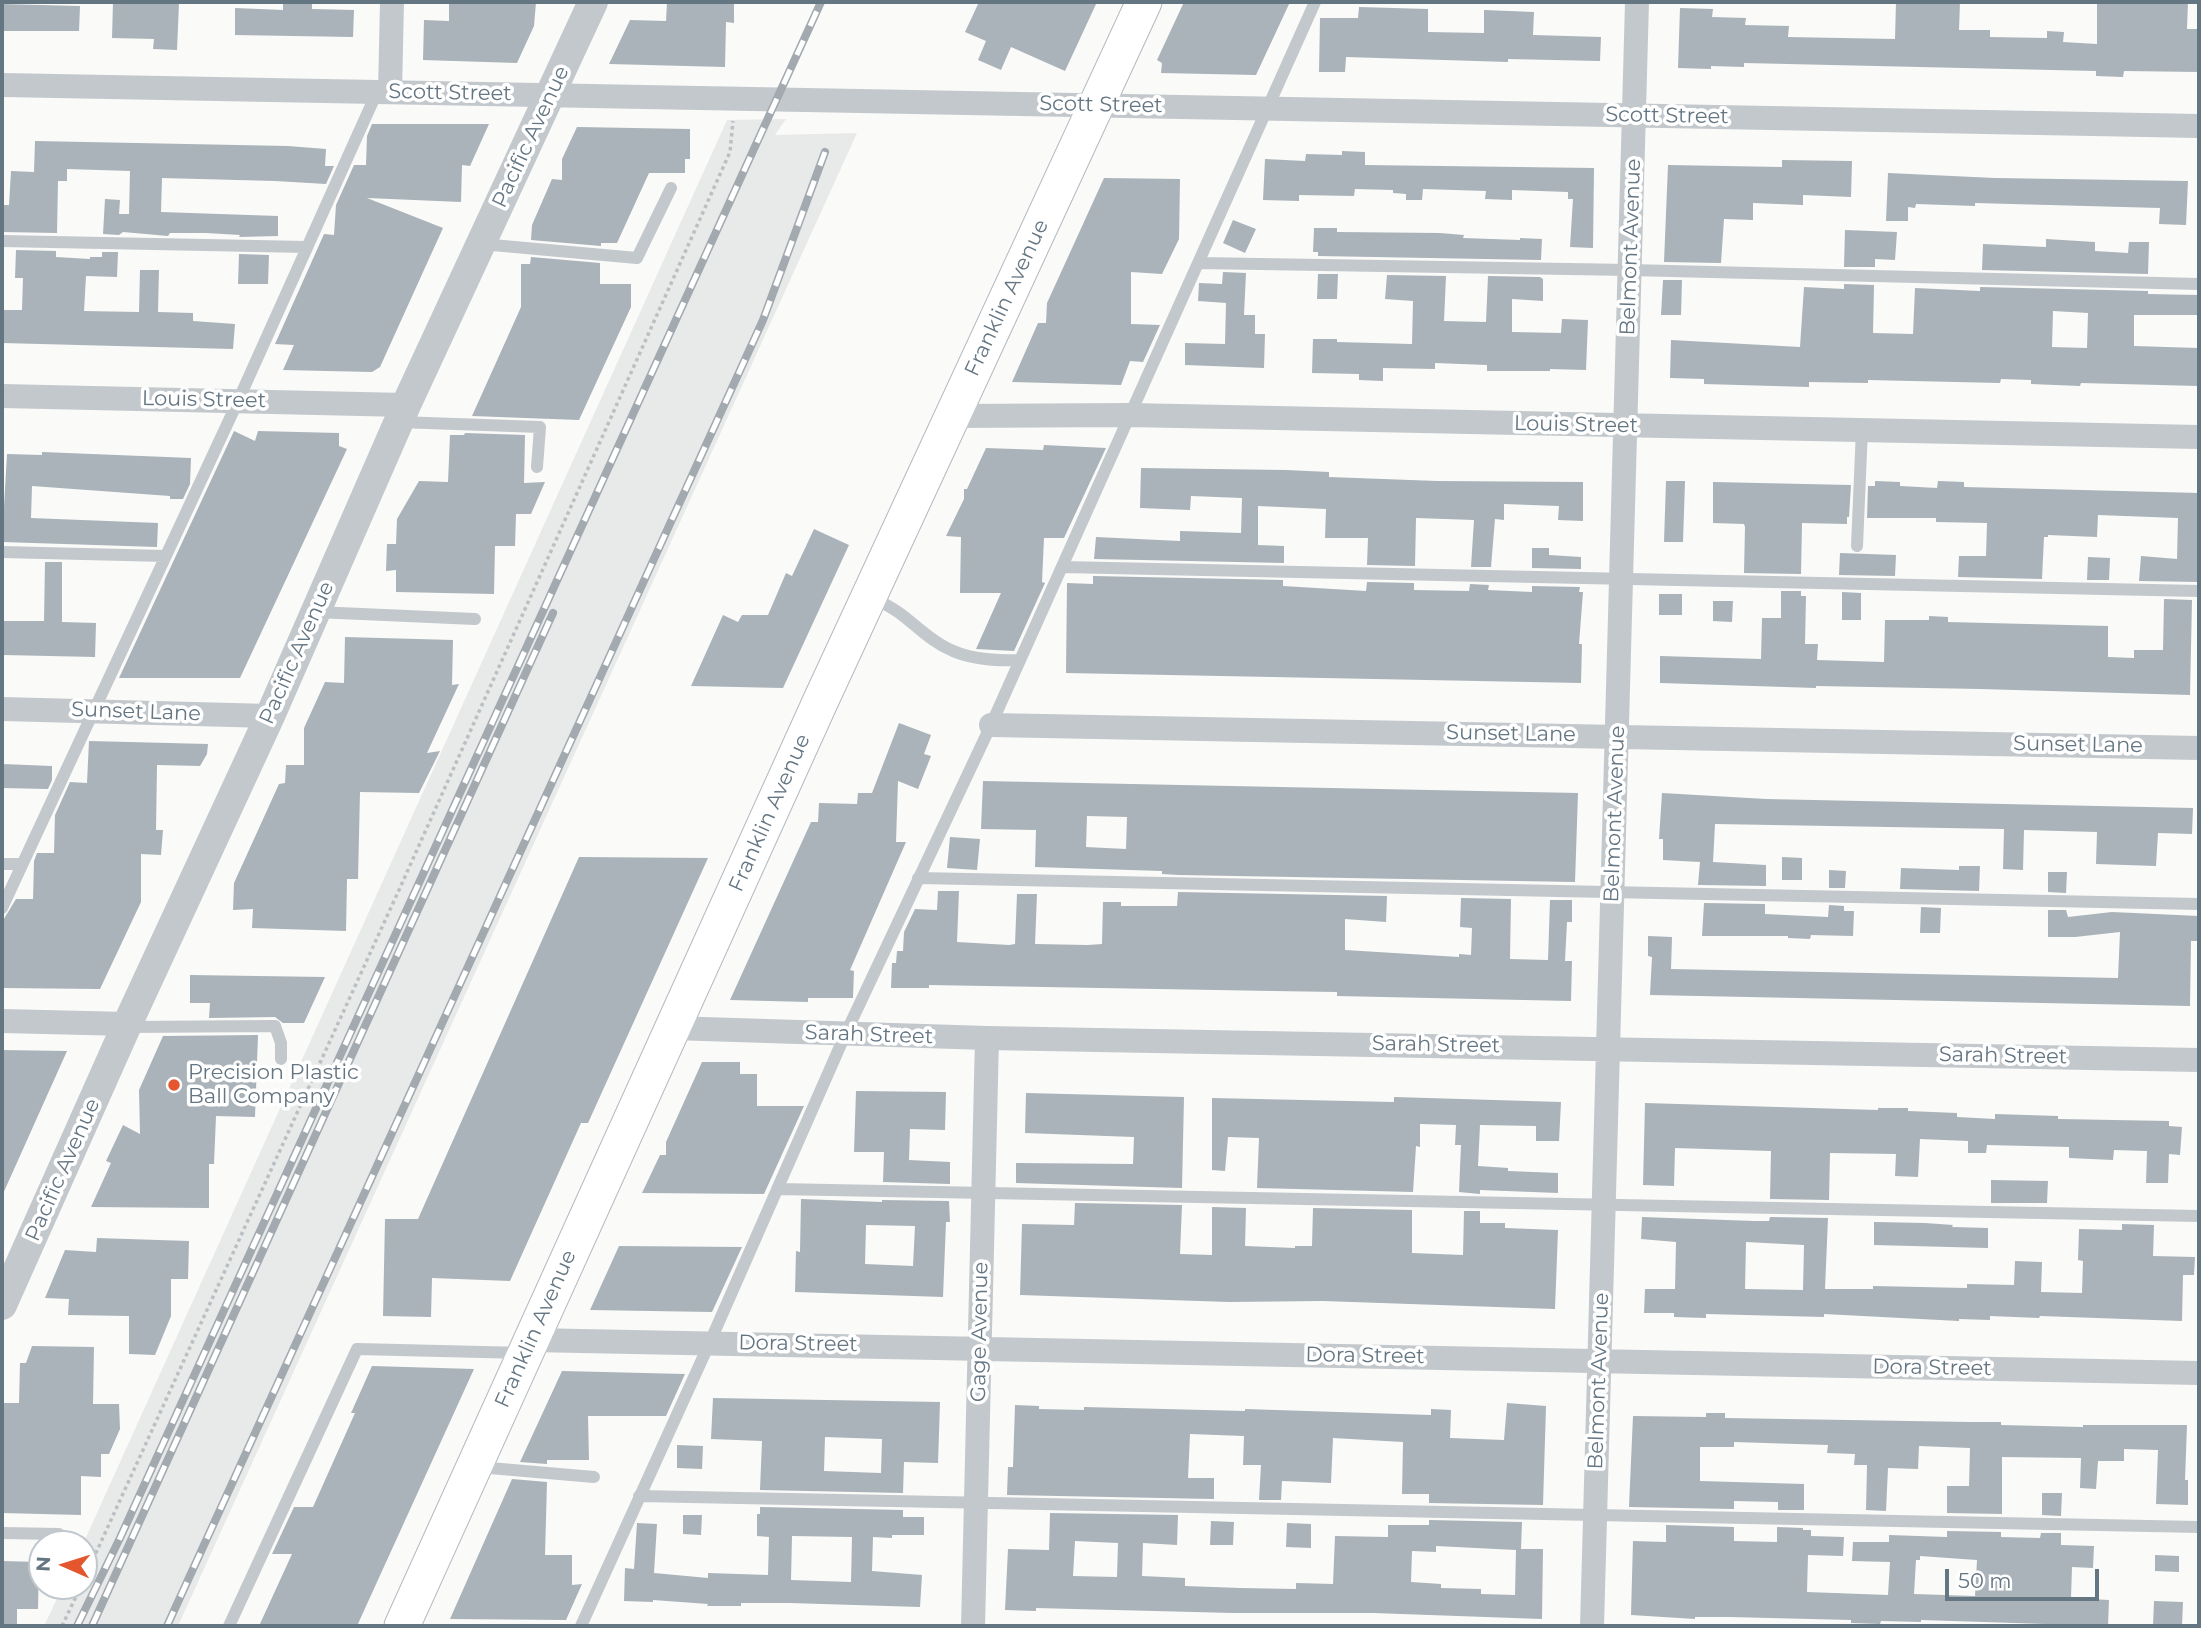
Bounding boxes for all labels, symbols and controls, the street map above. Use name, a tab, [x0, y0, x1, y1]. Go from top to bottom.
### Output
street label: Pacific Avenue	[487, 62, 575, 212]
street label: Scott Street	[388, 79, 512, 107]
street label: Scott Street	[1039, 91, 1163, 119]
street label: Scott Street	[1605, 102, 1729, 130]
street label: Belmont Avenue	[1615, 158, 1647, 336]
street label: Franklin Avenue	[960, 216, 1054, 380]
street label: Louis Street	[142, 386, 266, 414]
street label: Louis Street	[1514, 411, 1638, 439]
street label: Pacific Avenue	[254, 578, 340, 728]
street label: Sunset Lane	[71, 697, 201, 727]
street label: Sunset Lane	[1446, 720, 1576, 748]
street label: Belmont Avenue	[1599, 725, 1631, 903]
street label: Franklin Avenue	[724, 730, 816, 896]
street label: Sunset Lane	[2013, 731, 2143, 759]
street label: Sarah Street	[804, 1020, 934, 1050]
street label: Sarah Street	[1372, 1031, 1500, 1059]
street label: Sarah Street	[1939, 1042, 2067, 1070]
place label: Precision Plastic Ball Company	[188, 1060, 359, 1110]
marker: Precision Plastic Ball Company	[166, 1077, 182, 1093]
street label: Pacific Avenue	[20, 1095, 106, 1245]
street label: Franklin Avenue	[490, 1246, 582, 1412]
street label: Gage Avenue	[966, 1262, 994, 1402]
street label: Belmont Avenue	[1583, 1292, 1615, 1470]
street label: Dora Street	[738, 1330, 858, 1358]
street label: Dora Street	[1305, 1342, 1425, 1370]
street label: Dora Street	[1872, 1354, 1992, 1382]
north arrow	[28, 1530, 98, 1600]
scale bar	[1949, 1554, 2103, 1598]
text: N	[32, 1556, 55, 1572]
text: 50 m	[1958, 1568, 2012, 1593]

